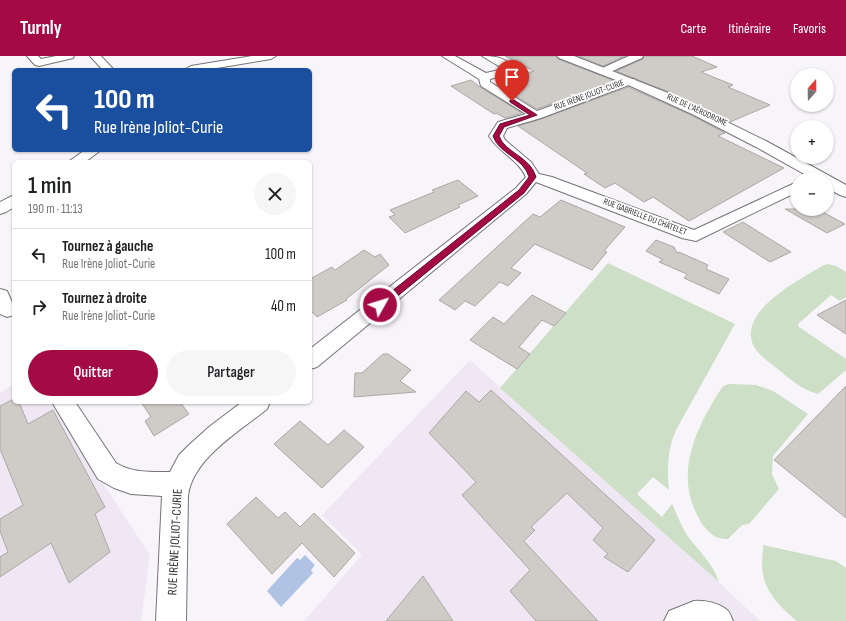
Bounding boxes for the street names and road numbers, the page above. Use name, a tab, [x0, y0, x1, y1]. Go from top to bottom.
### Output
street label: RUE IRÈNE JOLIOT-CURIE	[552, 76, 626, 113]
street label: RUE DE L'AÉRODROME	[665, 90, 730, 129]
street label: RUE GABRIELLE DU CHÂTELET	[602, 195, 689, 238]
street label: RUE IRÈNE JOLIOT-CURIE	[164, 488, 186, 596]

